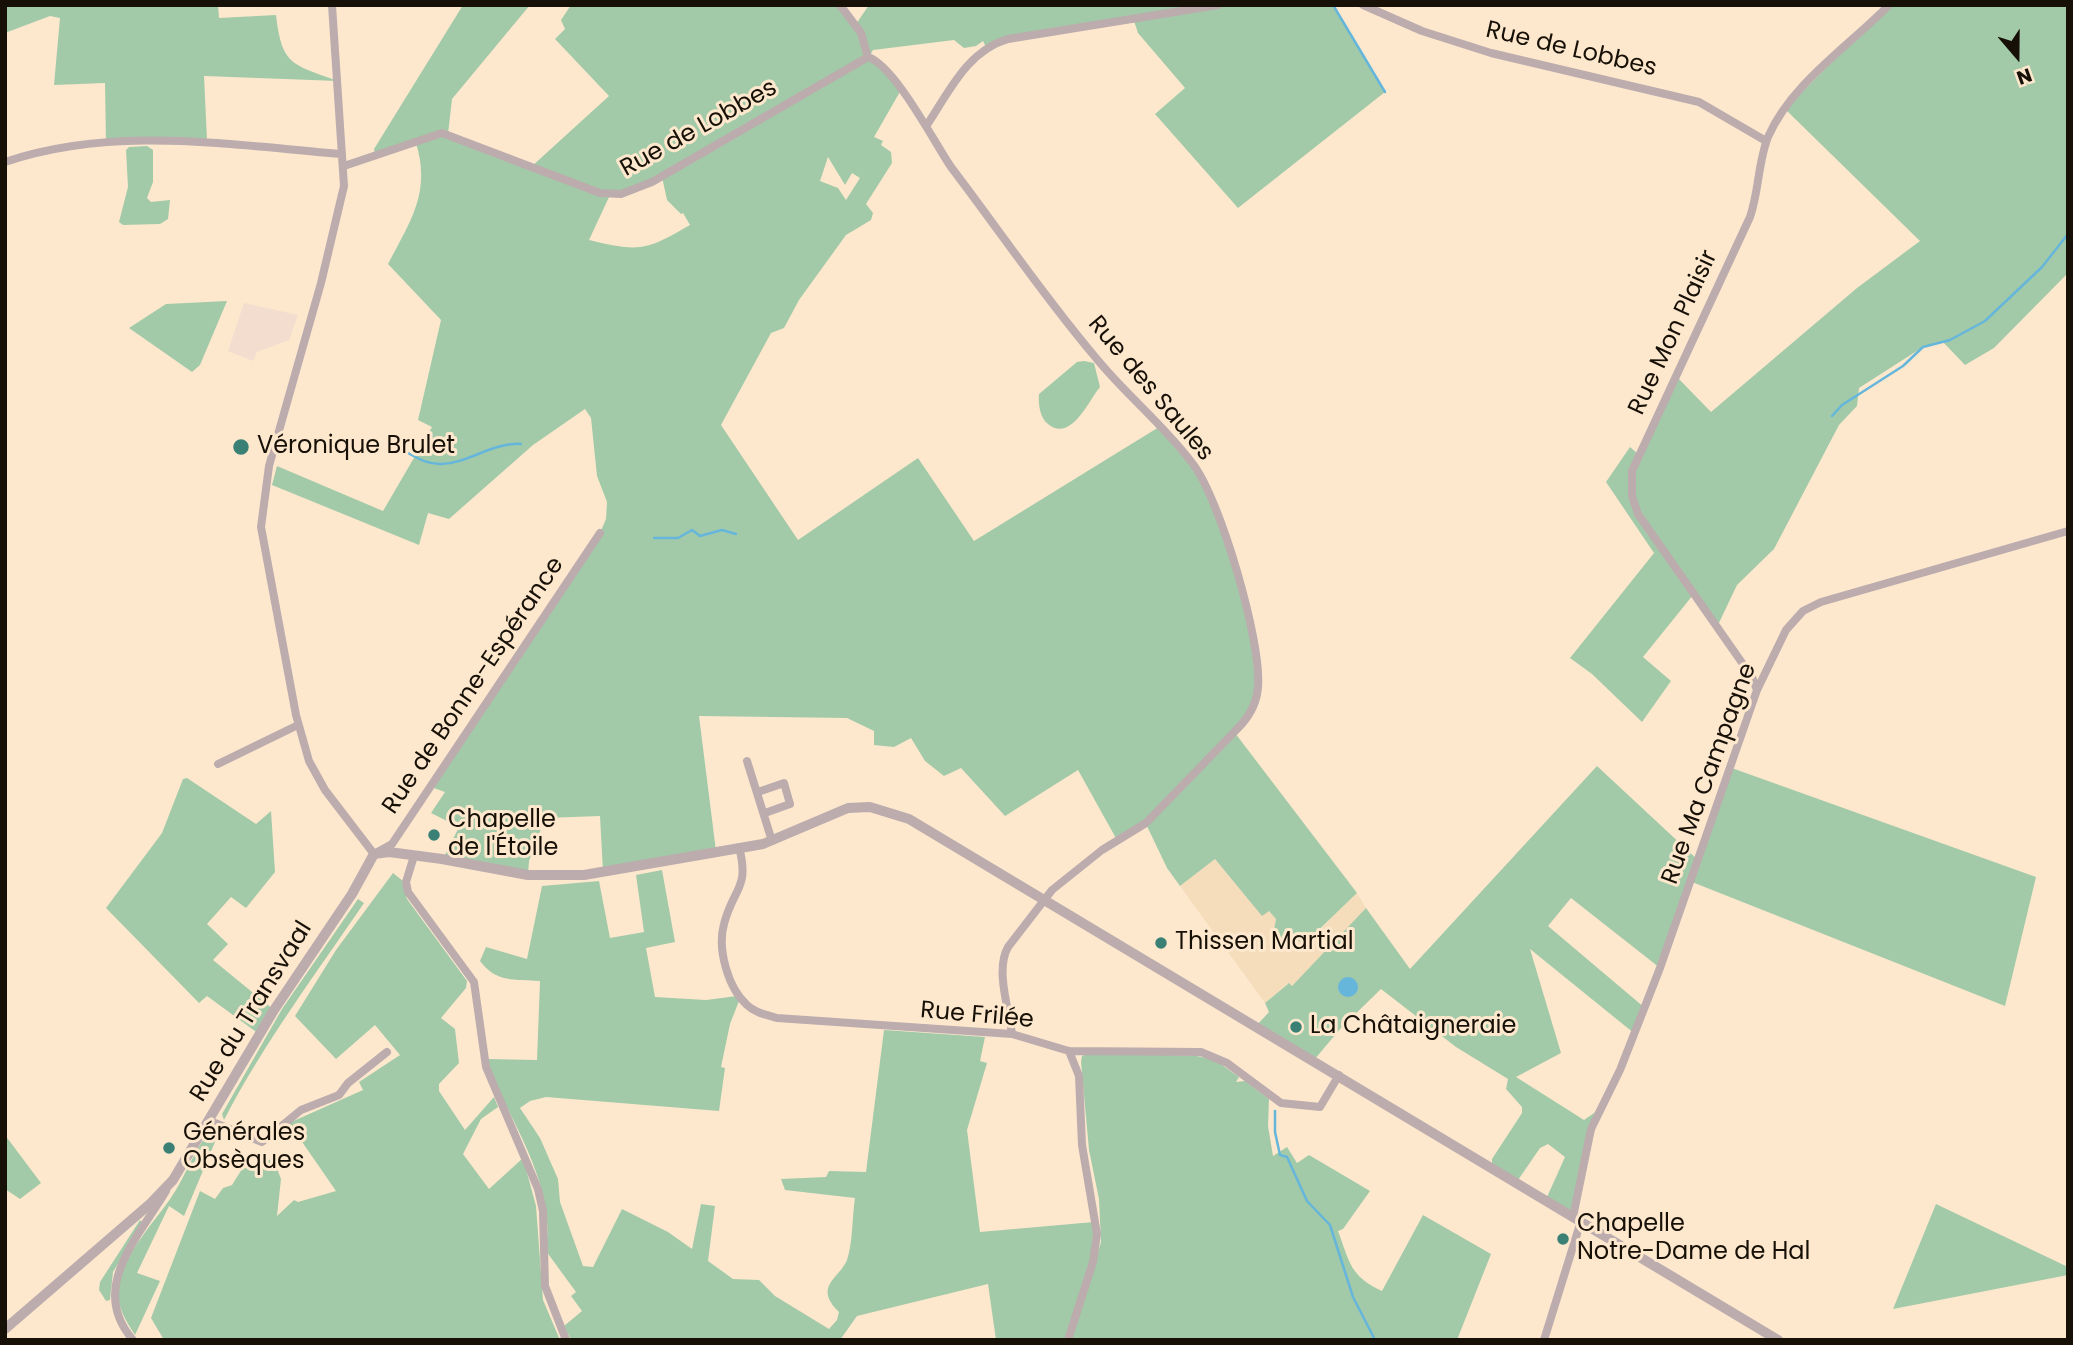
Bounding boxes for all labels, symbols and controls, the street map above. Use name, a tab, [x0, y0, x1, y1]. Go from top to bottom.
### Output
street label: Rue de Lobbes	[1483, 16, 1659, 84]
north arrow	[1982, 21, 2052, 91]
text: N	[2013, 61, 2036, 91]
street label: Rue de Lobbes	[616, 74, 782, 184]
street label: Rue Mon Plaisir	[1623, 246, 1725, 420]
street label: Rue des Saules	[1081, 311, 1219, 467]
place label: Véronique Brulet	[257, 433, 455, 461]
marker: Véronique Brulet	[231, 437, 251, 457]
street label: Rue de Bonne-Espérance	[377, 552, 571, 820]
street label: Rue Ma Campagne	[1657, 660, 1763, 888]
place label: Chapelle de l'Étoile	[448, 807, 558, 863]
marker: Chapelle de l'Étoile	[426, 827, 442, 843]
street label: Rue du Transvaal	[185, 917, 319, 1107]
place label: Thissen Martial	[1175, 929, 1354, 957]
marker: Thissen Martial	[1153, 935, 1169, 951]
street label: Rue Frilée	[919, 997, 1035, 1035]
place label: La Châtaigneraie	[1310, 1013, 1516, 1041]
marker: La Châtaigneraie	[1288, 1019, 1304, 1035]
place label: Générales Obsèques	[183, 1120, 305, 1176]
marker: Générales Obsèques	[161, 1140, 177, 1156]
place label: Chapelle Notre-Dame de Hal	[1577, 1211, 1810, 1267]
marker: Chapelle Notre-Dame de Hal	[1555, 1231, 1571, 1247]

